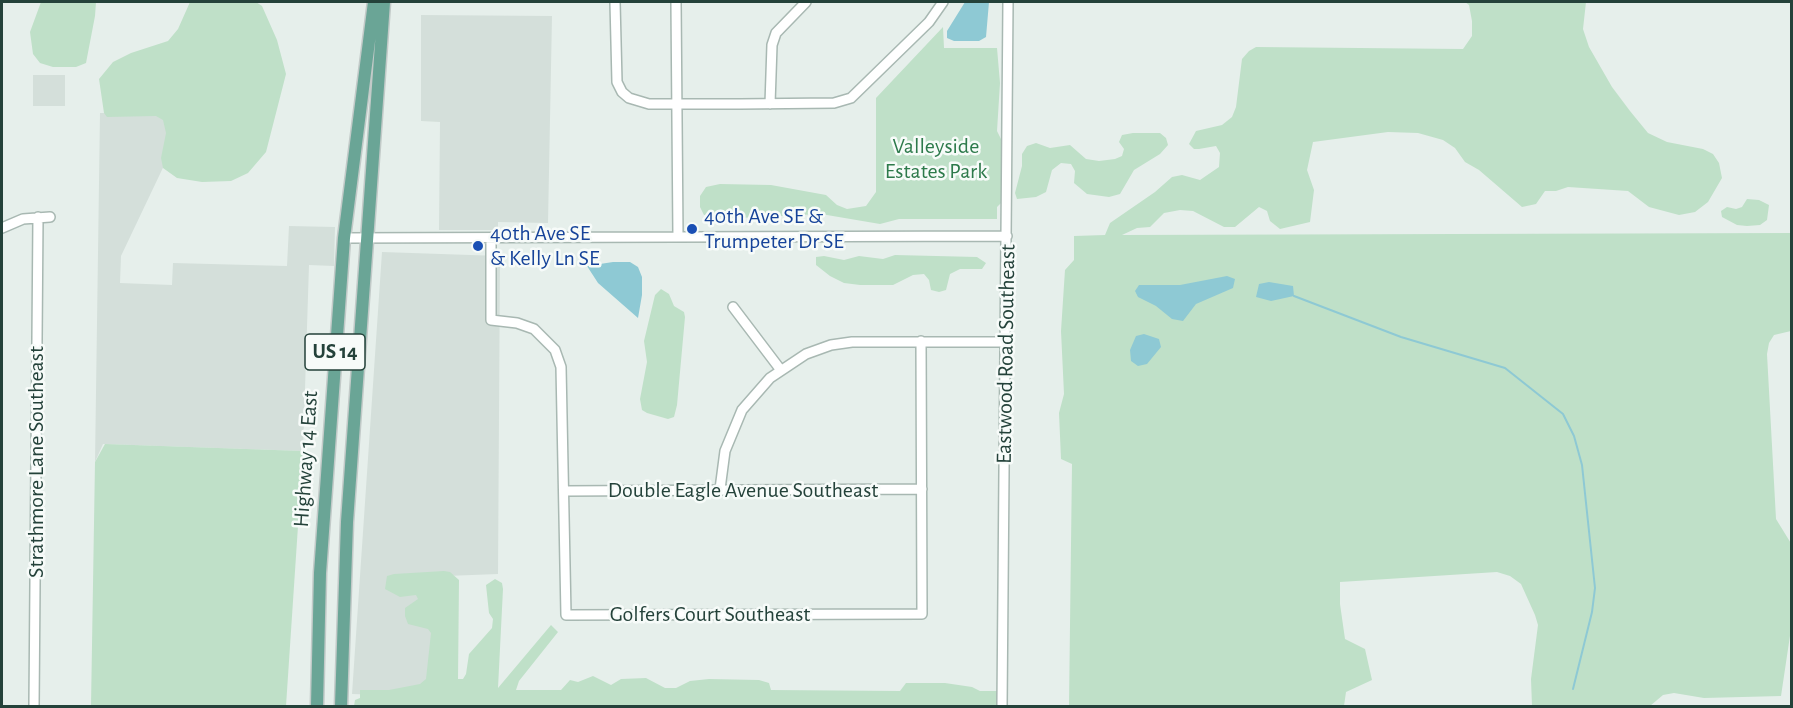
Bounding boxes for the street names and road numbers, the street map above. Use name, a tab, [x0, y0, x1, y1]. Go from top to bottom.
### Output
street label: Eastwood Road Southeast	[991, 244, 1021, 464]
road number: US 14	[305, 334, 365, 370]
street label: Strathmore Lane Southeast	[23, 346, 49, 578]
street label: Highway 14 East	[288, 390, 324, 528]
street label: Double Eagle Avenue Southeast	[608, 477, 878, 503]
street label: Golfers Court Southeast	[610, 601, 810, 627]

